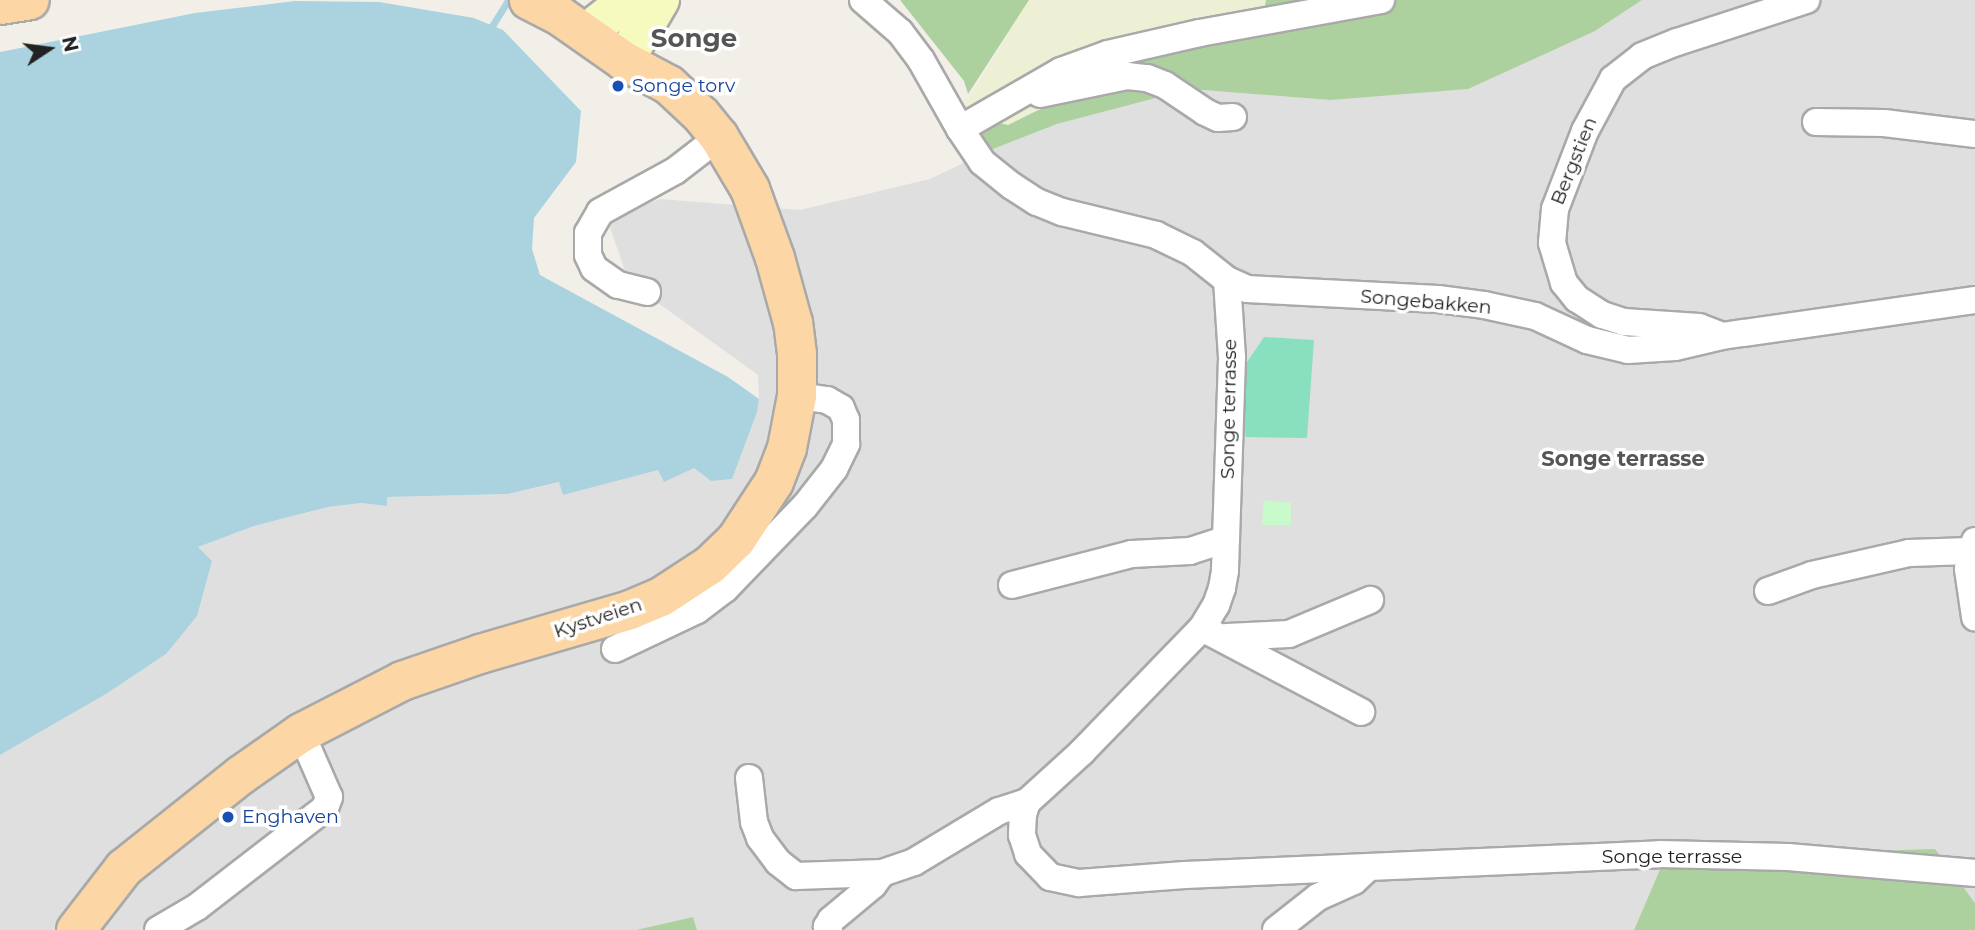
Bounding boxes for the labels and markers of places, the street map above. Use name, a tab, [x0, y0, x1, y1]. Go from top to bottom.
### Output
place label: Songe torv	[632, 75, 735, 97]
marker: Songe torv	[610, 78, 626, 94]
place label: Enghaven	[242, 806, 339, 828]
marker: Enghaven	[220, 809, 236, 825]

